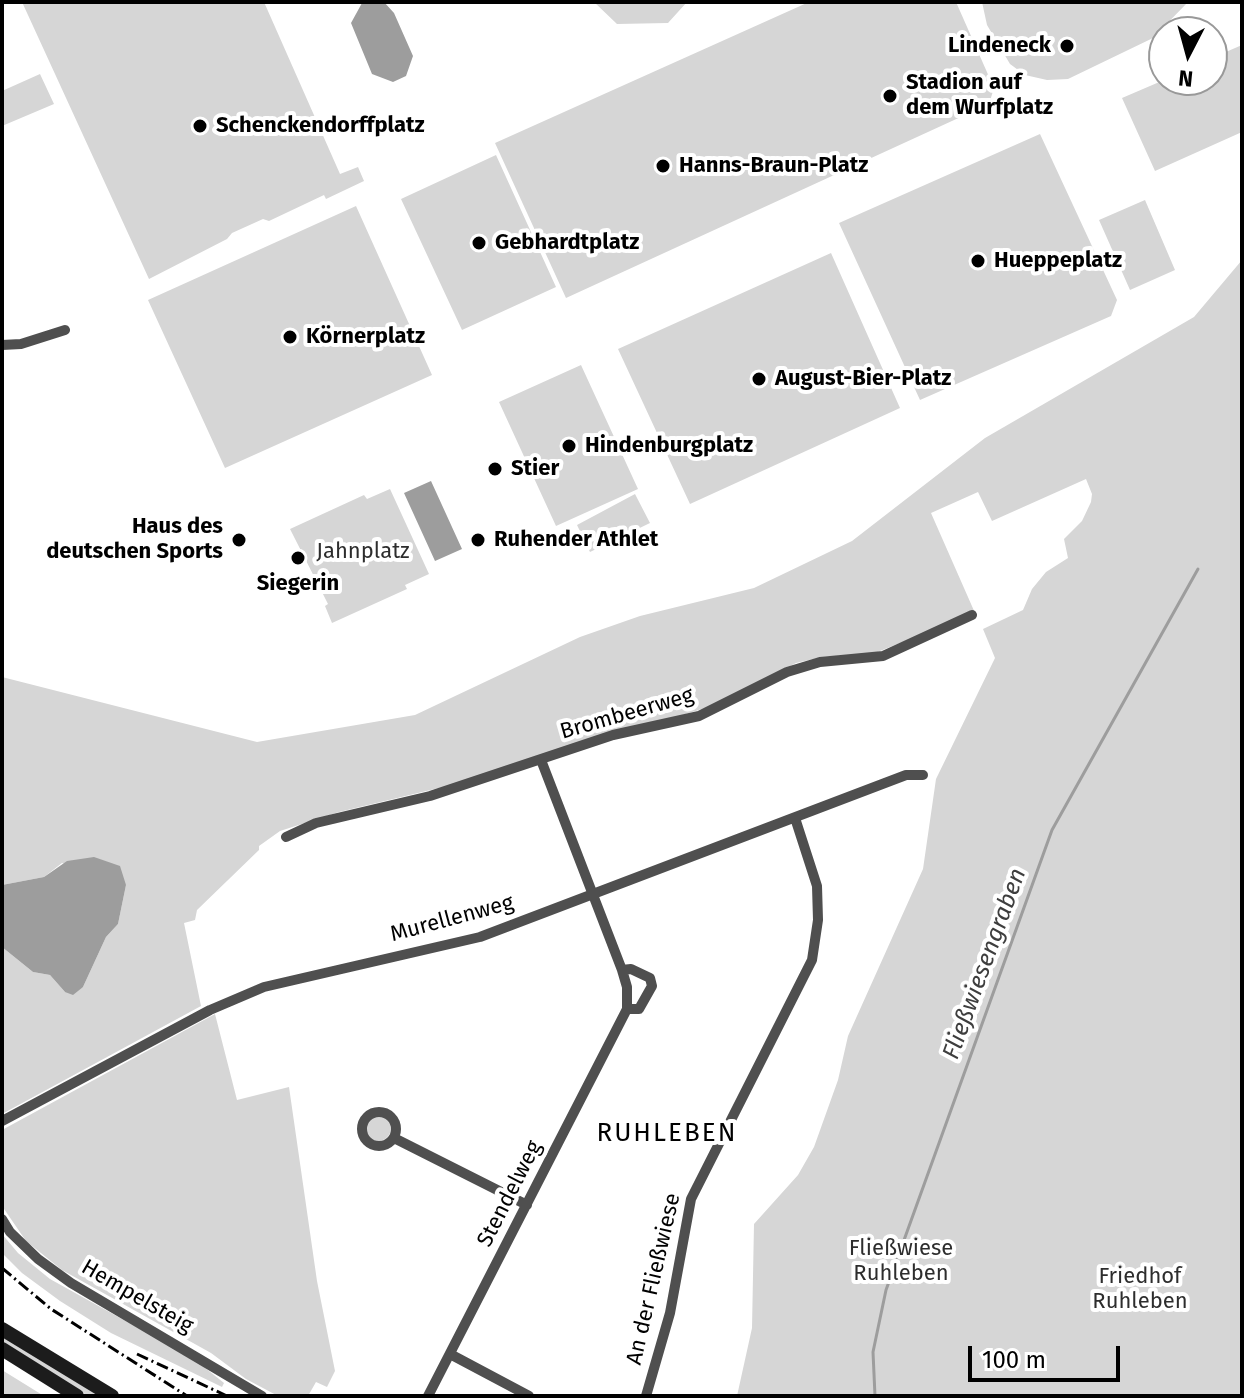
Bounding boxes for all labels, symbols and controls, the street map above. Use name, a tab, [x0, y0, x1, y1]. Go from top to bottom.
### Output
north arrow	[1148, 16, 1228, 96]
place label: Lindeneck	[948, 33, 1051, 59]
marker: Lindeneck	[1058, 37, 1076, 55]
text: N	[1177, 64, 1194, 93]
place label: Stadion auf dem Wurfplatz	[906, 70, 1053, 122]
marker: Stadion auf dem Wurfplatz	[881, 87, 899, 105]
place label: Schenckendorffplatz	[216, 113, 425, 139]
marker: Schenckendorffplatz	[191, 117, 209, 135]
place label: Hanns-Braun-Platz	[679, 153, 868, 179]
marker: Hanns-Braun-Platz	[654, 157, 672, 175]
place label: Gebhardtplatz	[495, 230, 639, 256]
marker: Gebhardtplatz	[470, 234, 488, 252]
place label: Hueppeplatz	[994, 248, 1122, 274]
marker: Hueppeplatz	[969, 252, 987, 270]
place label: Körnerplatz	[306, 324, 425, 350]
marker: Körnerplatz	[281, 328, 299, 346]
place label: August-Bier-Platz	[775, 366, 951, 392]
marker: August-Bier-Platz	[750, 370, 768, 388]
place label: Hindenburgplatz	[585, 433, 753, 459]
marker: Hindenburgplatz	[560, 437, 578, 455]
place label: Stier	[511, 456, 559, 482]
marker: Stier	[486, 460, 504, 478]
place label: Haus des deutschen Sports	[46, 514, 223, 566]
place label: Ruhender Athlet	[494, 527, 658, 553]
marker: Haus des deutschen Sports	[230, 531, 248, 549]
marker: Ruhender Athlet	[469, 531, 487, 549]
park label: Jahnplatz	[316, 539, 410, 565]
marker: Siegerin	[289, 549, 307, 567]
place label: Siegerin	[257, 571, 339, 597]
street label: Brombeerweg	[557, 682, 697, 746]
water label: Fließwiesengraben	[937, 865, 1033, 1063]
street label: Murellenweg	[387, 890, 517, 948]
district label: RUHLEBEN	[597, 1118, 737, 1150]
street label: Stendelweg	[472, 1137, 548, 1251]
street label: An der Fließwiese	[621, 1191, 687, 1367]
park label: Fließwiese Ruhleben	[849, 1236, 953, 1288]
street label: Hempelsteig	[76, 1254, 198, 1340]
park label: Friedhof Ruhleben	[1092, 1264, 1188, 1316]
scale bar	[972, 1330, 1124, 1380]
text: 100 m	[982, 1346, 1046, 1374]

